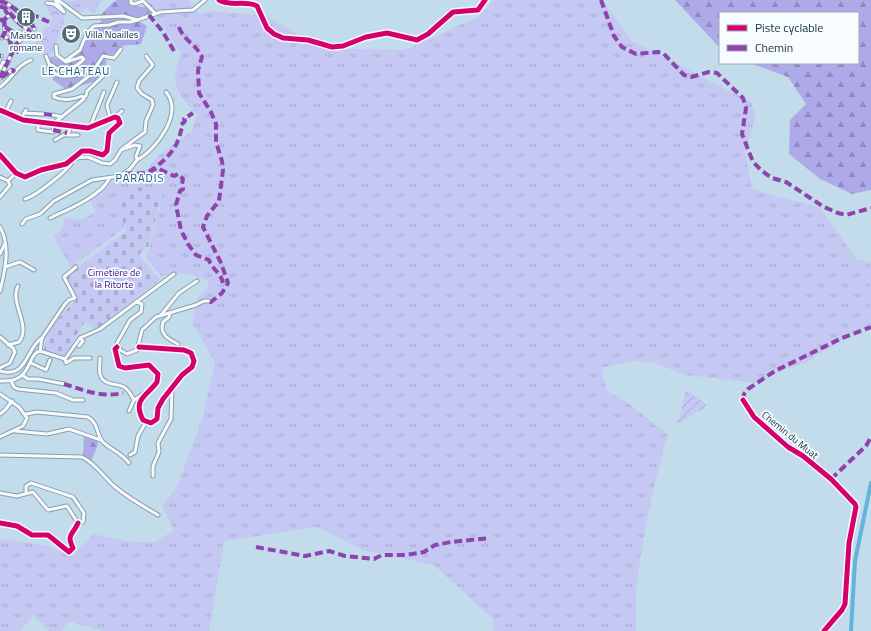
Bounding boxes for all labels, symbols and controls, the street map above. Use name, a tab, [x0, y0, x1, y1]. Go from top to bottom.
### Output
building icon: Maison romane	[15, 6, 37, 28]
legend	[719, 12, 859, 64]
text: Piste cyclable	[755, 18, 823, 37]
theatre icon: Villa Noailles	[60, 23, 82, 45]
place label: Villa Noailles	[85, 27, 139, 42]
place label: Maison romane	[10, 28, 42, 55]
text: Chemin	[755, 38, 793, 57]
district label: LE CHATEAU	[42, 63, 110, 79]
district label: PARADIS	[116, 170, 164, 186]
park label: Cimetière de la Ritorte	[88, 265, 140, 292]
street label: Chemin du Muat	[758, 407, 822, 463]

